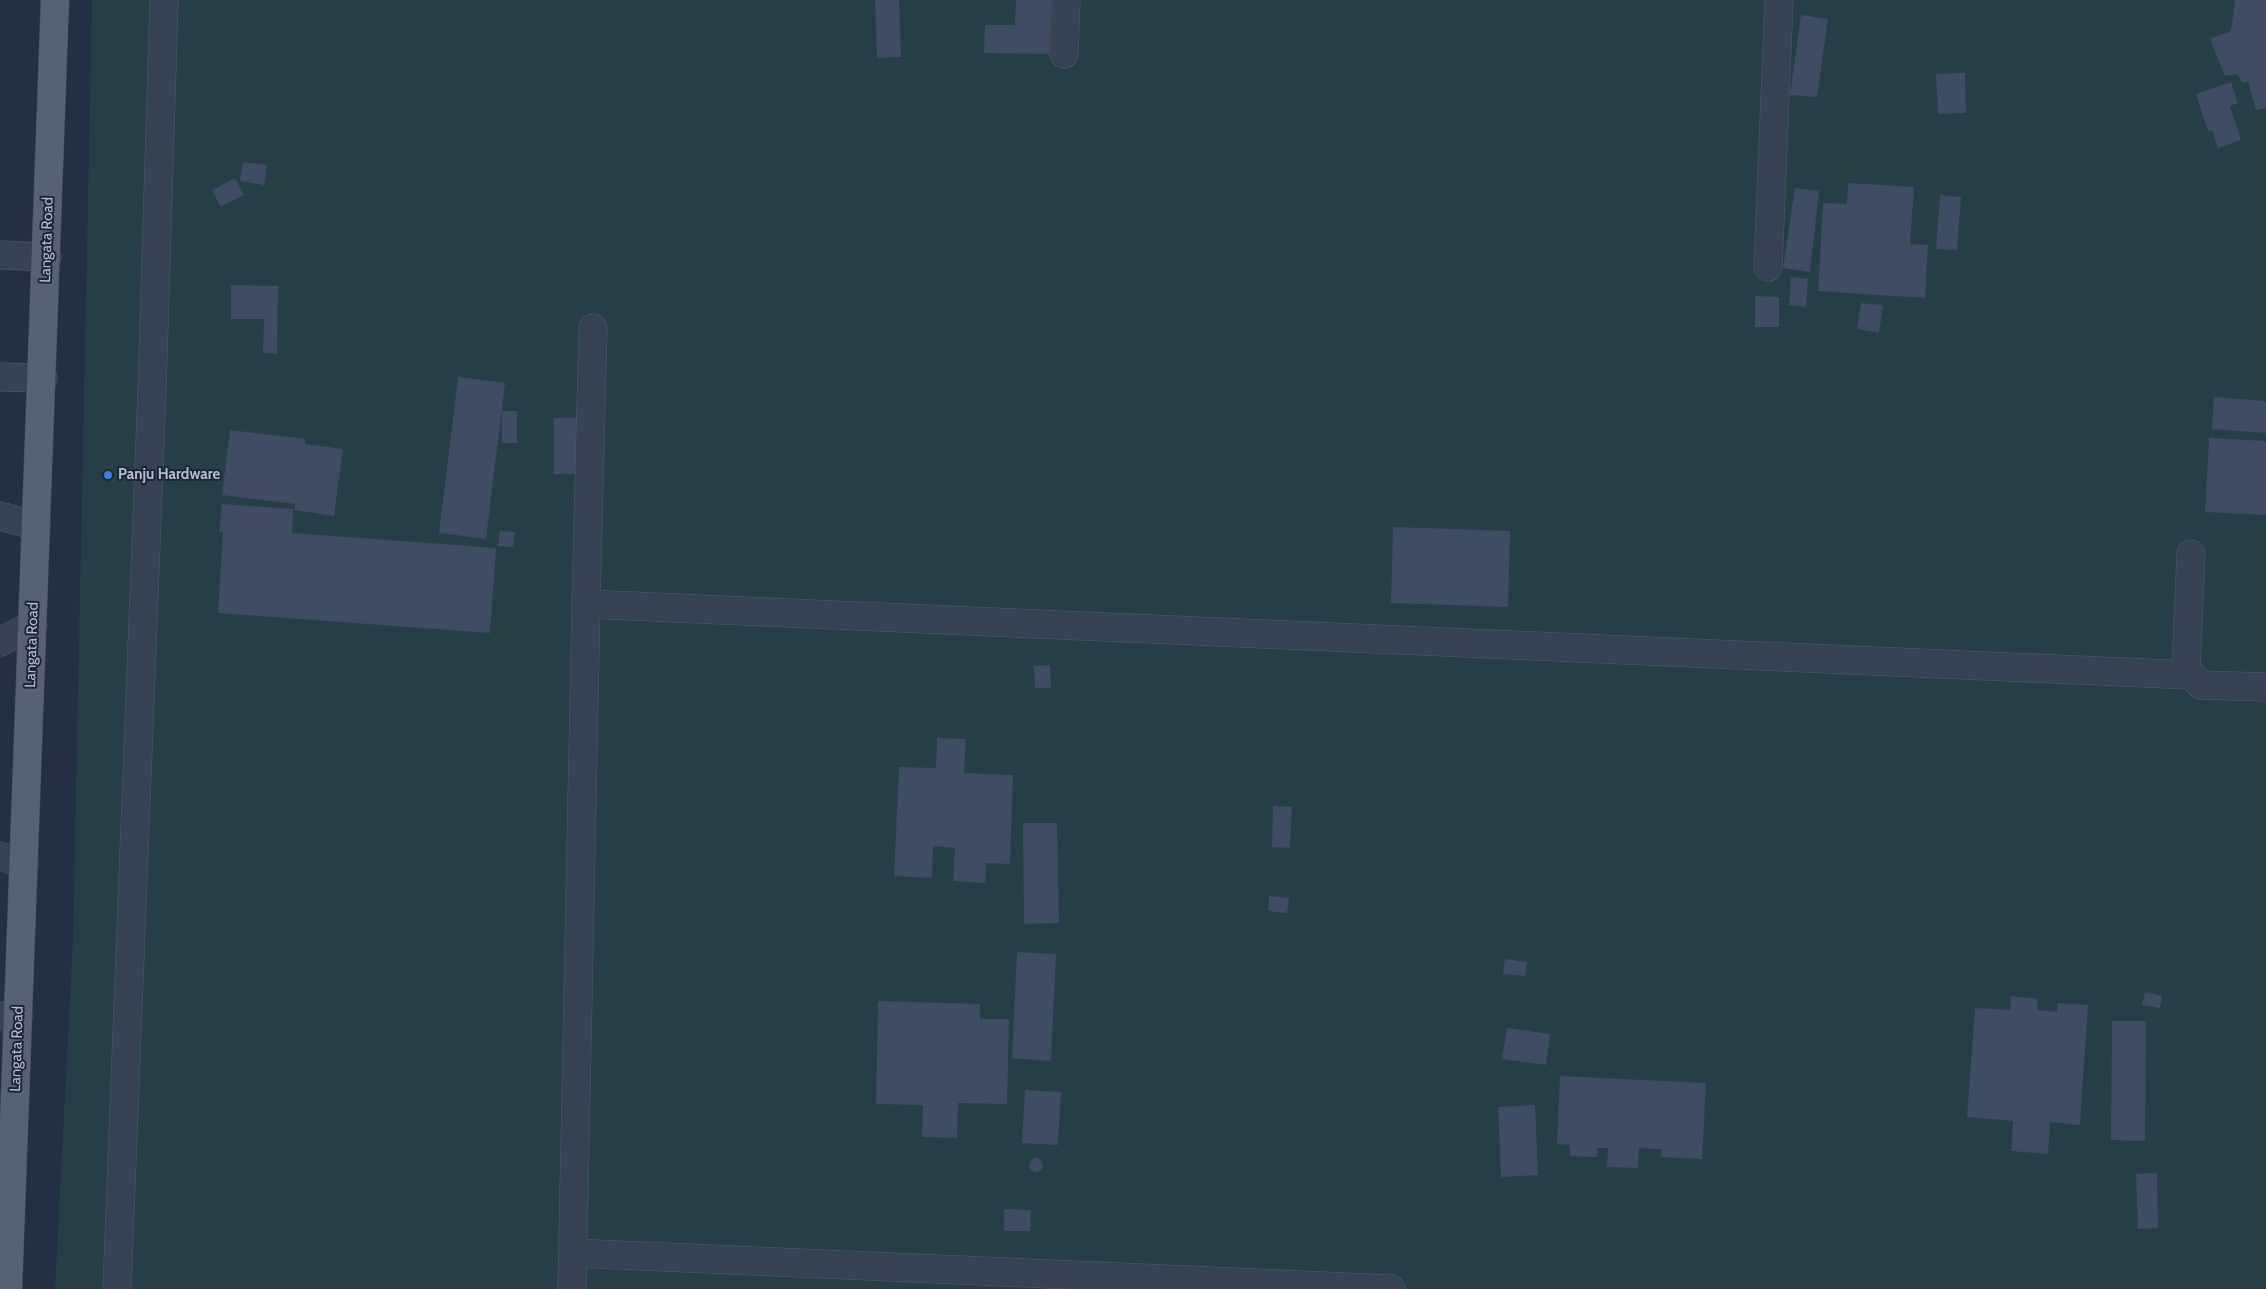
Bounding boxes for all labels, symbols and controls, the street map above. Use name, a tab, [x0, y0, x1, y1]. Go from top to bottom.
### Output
street label: Langata Road	[37, 197, 57, 283]
place label: Panju Hardware	[118, 466, 220, 484]
marker: Panju Hardware	[102, 469, 114, 481]
street label: Langata Road	[22, 602, 42, 688]
street label: Langata Road	[7, 1006, 27, 1092]

